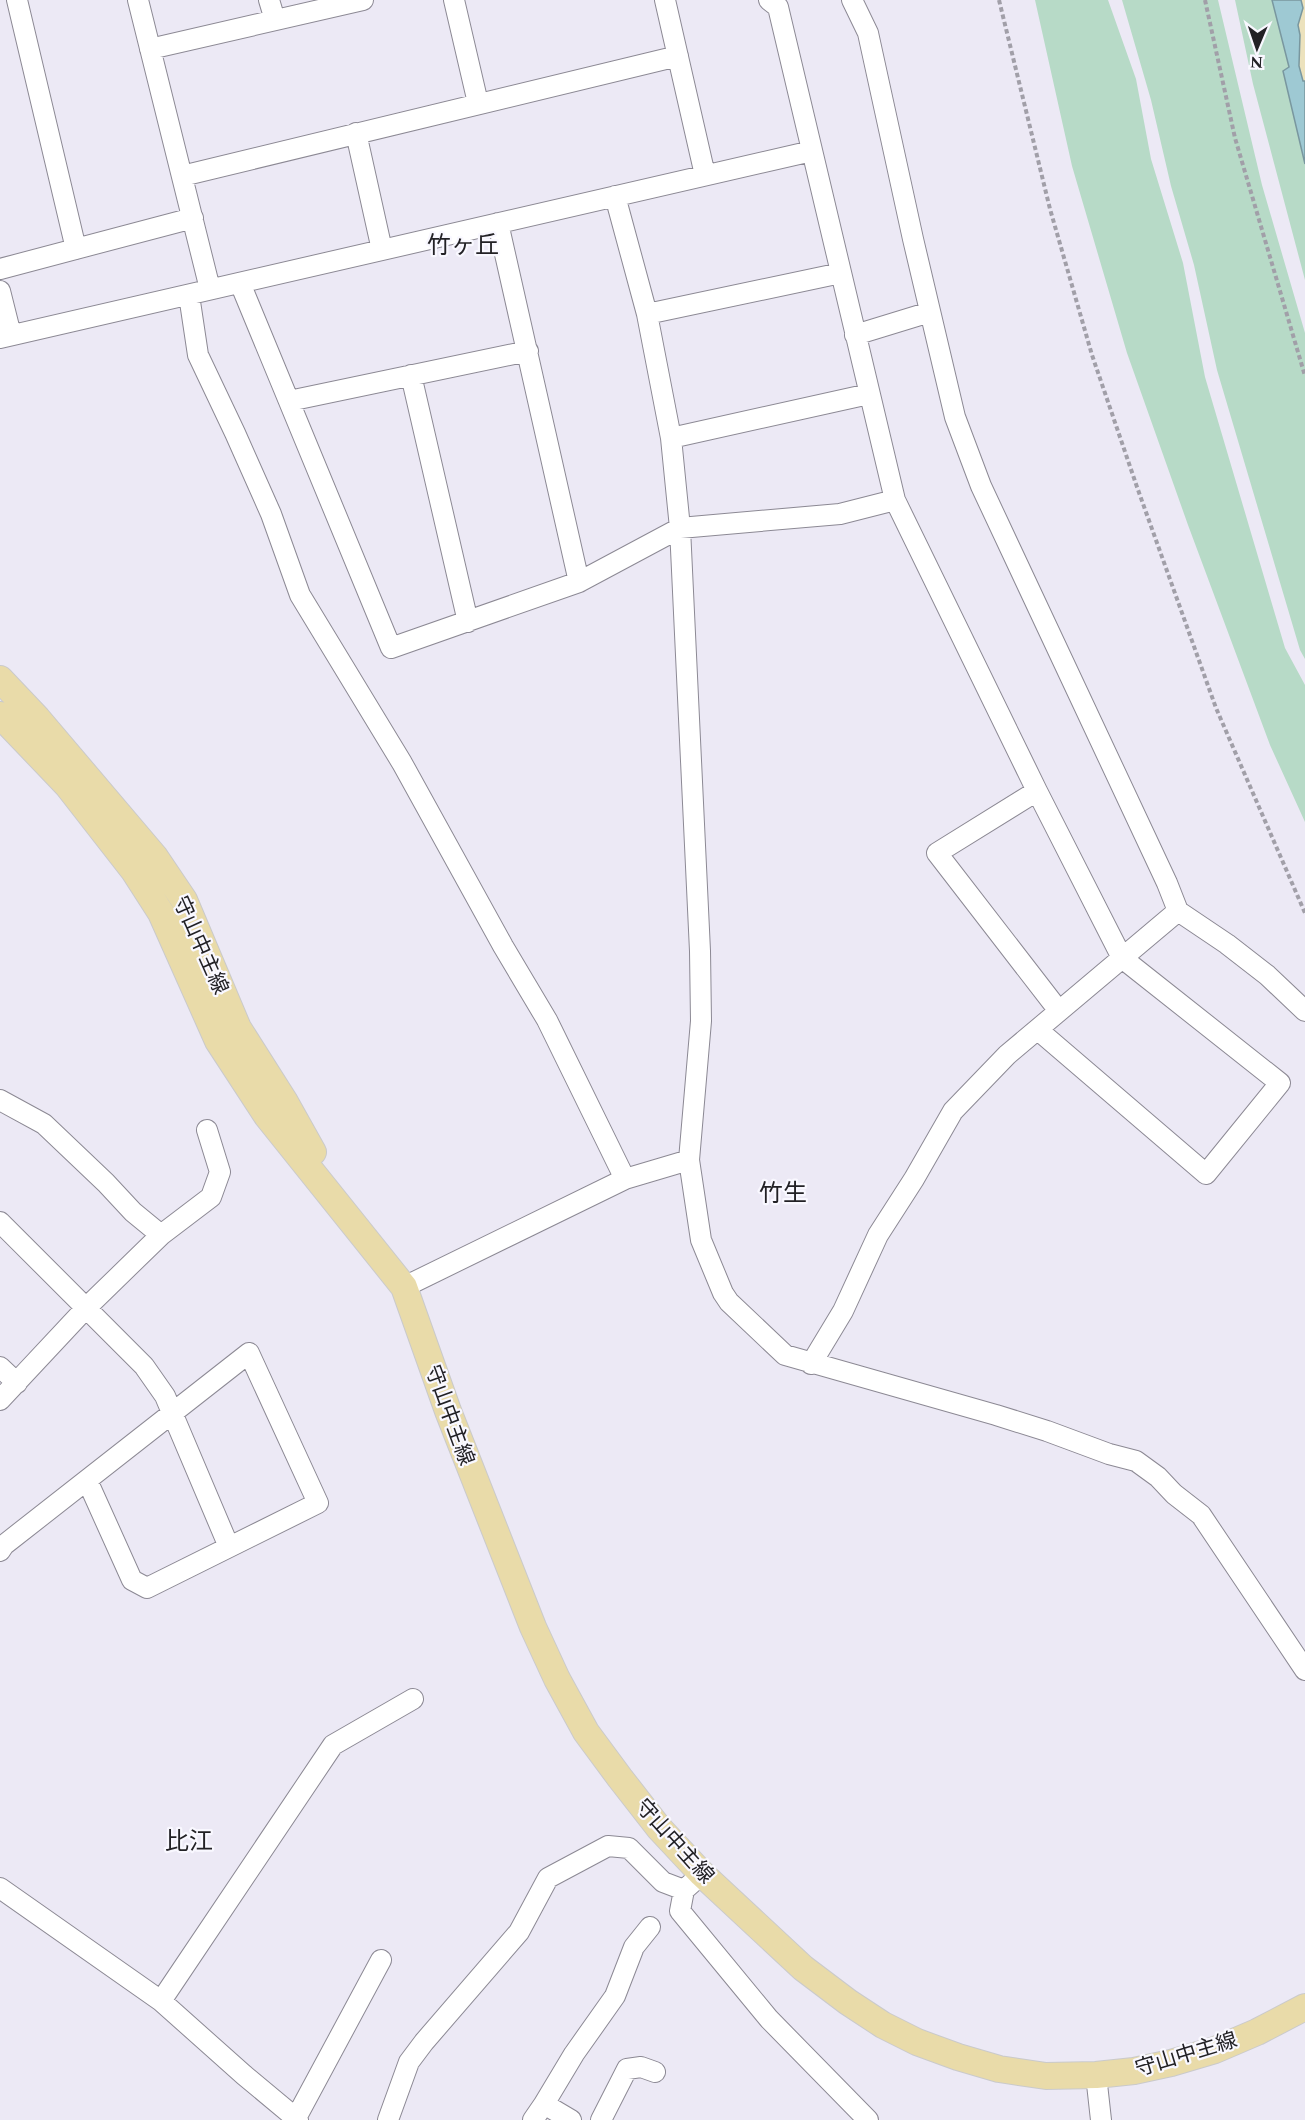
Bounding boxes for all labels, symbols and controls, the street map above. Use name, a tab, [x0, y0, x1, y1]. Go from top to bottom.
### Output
north arrow	[1227, 18, 1287, 78]
text: N	[1250, 50, 1263, 74]
district label: 竹ヶ丘	[427, 228, 499, 264]
street label: 守山中主線	[164, 891, 236, 1000]
district label: 竹生	[759, 1176, 807, 1212]
street label: 守山中主線	[416, 1361, 482, 1470]
street label: 守山中主線	[627, 1792, 721, 1891]
district label: 比江	[165, 1824, 213, 1860]
street label: 守山中主線	[1131, 2024, 1241, 2086]

